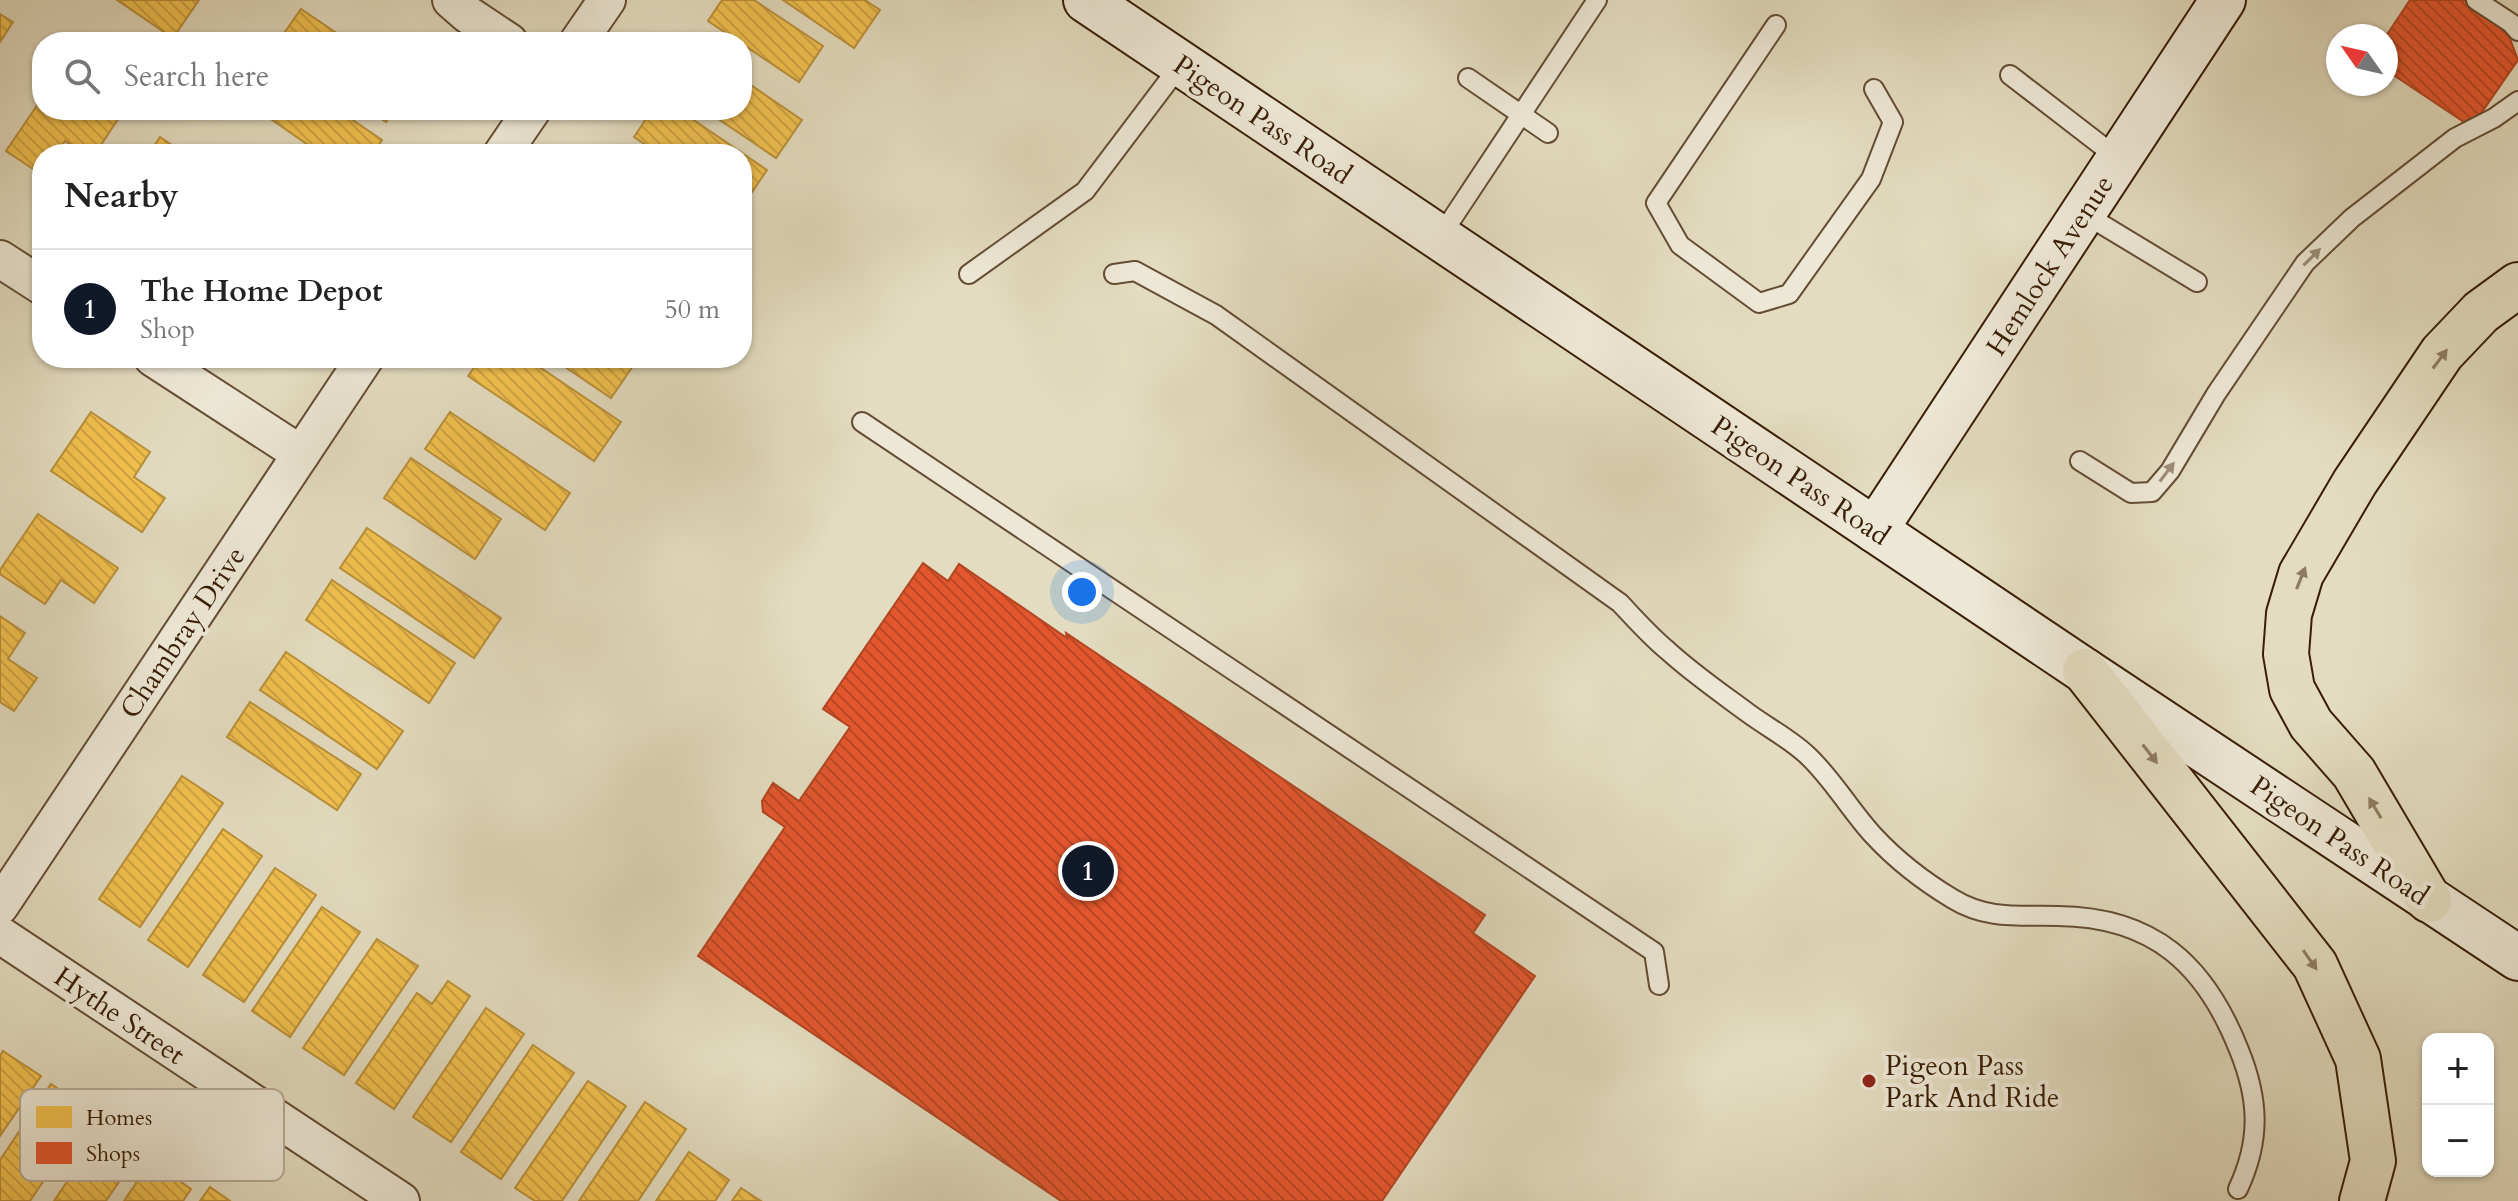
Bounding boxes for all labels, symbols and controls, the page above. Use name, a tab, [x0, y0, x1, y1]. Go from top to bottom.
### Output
north arrow	[2326, 24, 2398, 96]
search box	[32, 32, 752, 120]
street label: Pigeon Pass Road	[1166, 46, 1359, 194]
icon: search	[60, 54, 104, 98]
text: Search here	[124, 56, 269, 97]
street label: Hemlock Avenue	[1977, 168, 2122, 363]
text: Nearby	[64, 173, 179, 219]
one-way arrow	[2302, 248, 2321, 267]
text: The Home Depot	[140, 271, 383, 312]
text: 1	[83, 292, 97, 327]
text: 50 m	[664, 292, 720, 327]
text: Shop	[140, 312, 195, 347]
one-way arrow	[2431, 348, 2447, 369]
street label: Pigeon Pass Road	[1704, 407, 1897, 555]
one-way arrow	[2159, 462, 2175, 483]
street label: Chambray Drive	[111, 539, 254, 726]
one-way arrow	[2295, 566, 2308, 590]
your location	[1062, 572, 1102, 612]
one-way arrow	[2142, 744, 2158, 765]
street label: Pigeon Pass Road	[2243, 767, 2436, 915]
one-way arrow	[2368, 797, 2382, 819]
pin: 1	[1062, 841, 1114, 901]
one-way arrow	[2302, 949, 2317, 970]
street label: Hythe Street	[47, 958, 192, 1074]
map controls	[2422, 1033, 2494, 1177]
button: +	[2422, 1033, 2494, 1105]
place label: Pigeon Pass Park And Ride	[1885, 1047, 2060, 1117]
marker: Pigeon Pass Park And Ride	[1860, 1072, 1878, 1090]
legend	[20, 1089, 284, 1181]
text: Homes	[86, 1103, 152, 1133]
button: −	[2422, 1105, 2494, 1177]
text: Shops	[86, 1139, 140, 1169]

